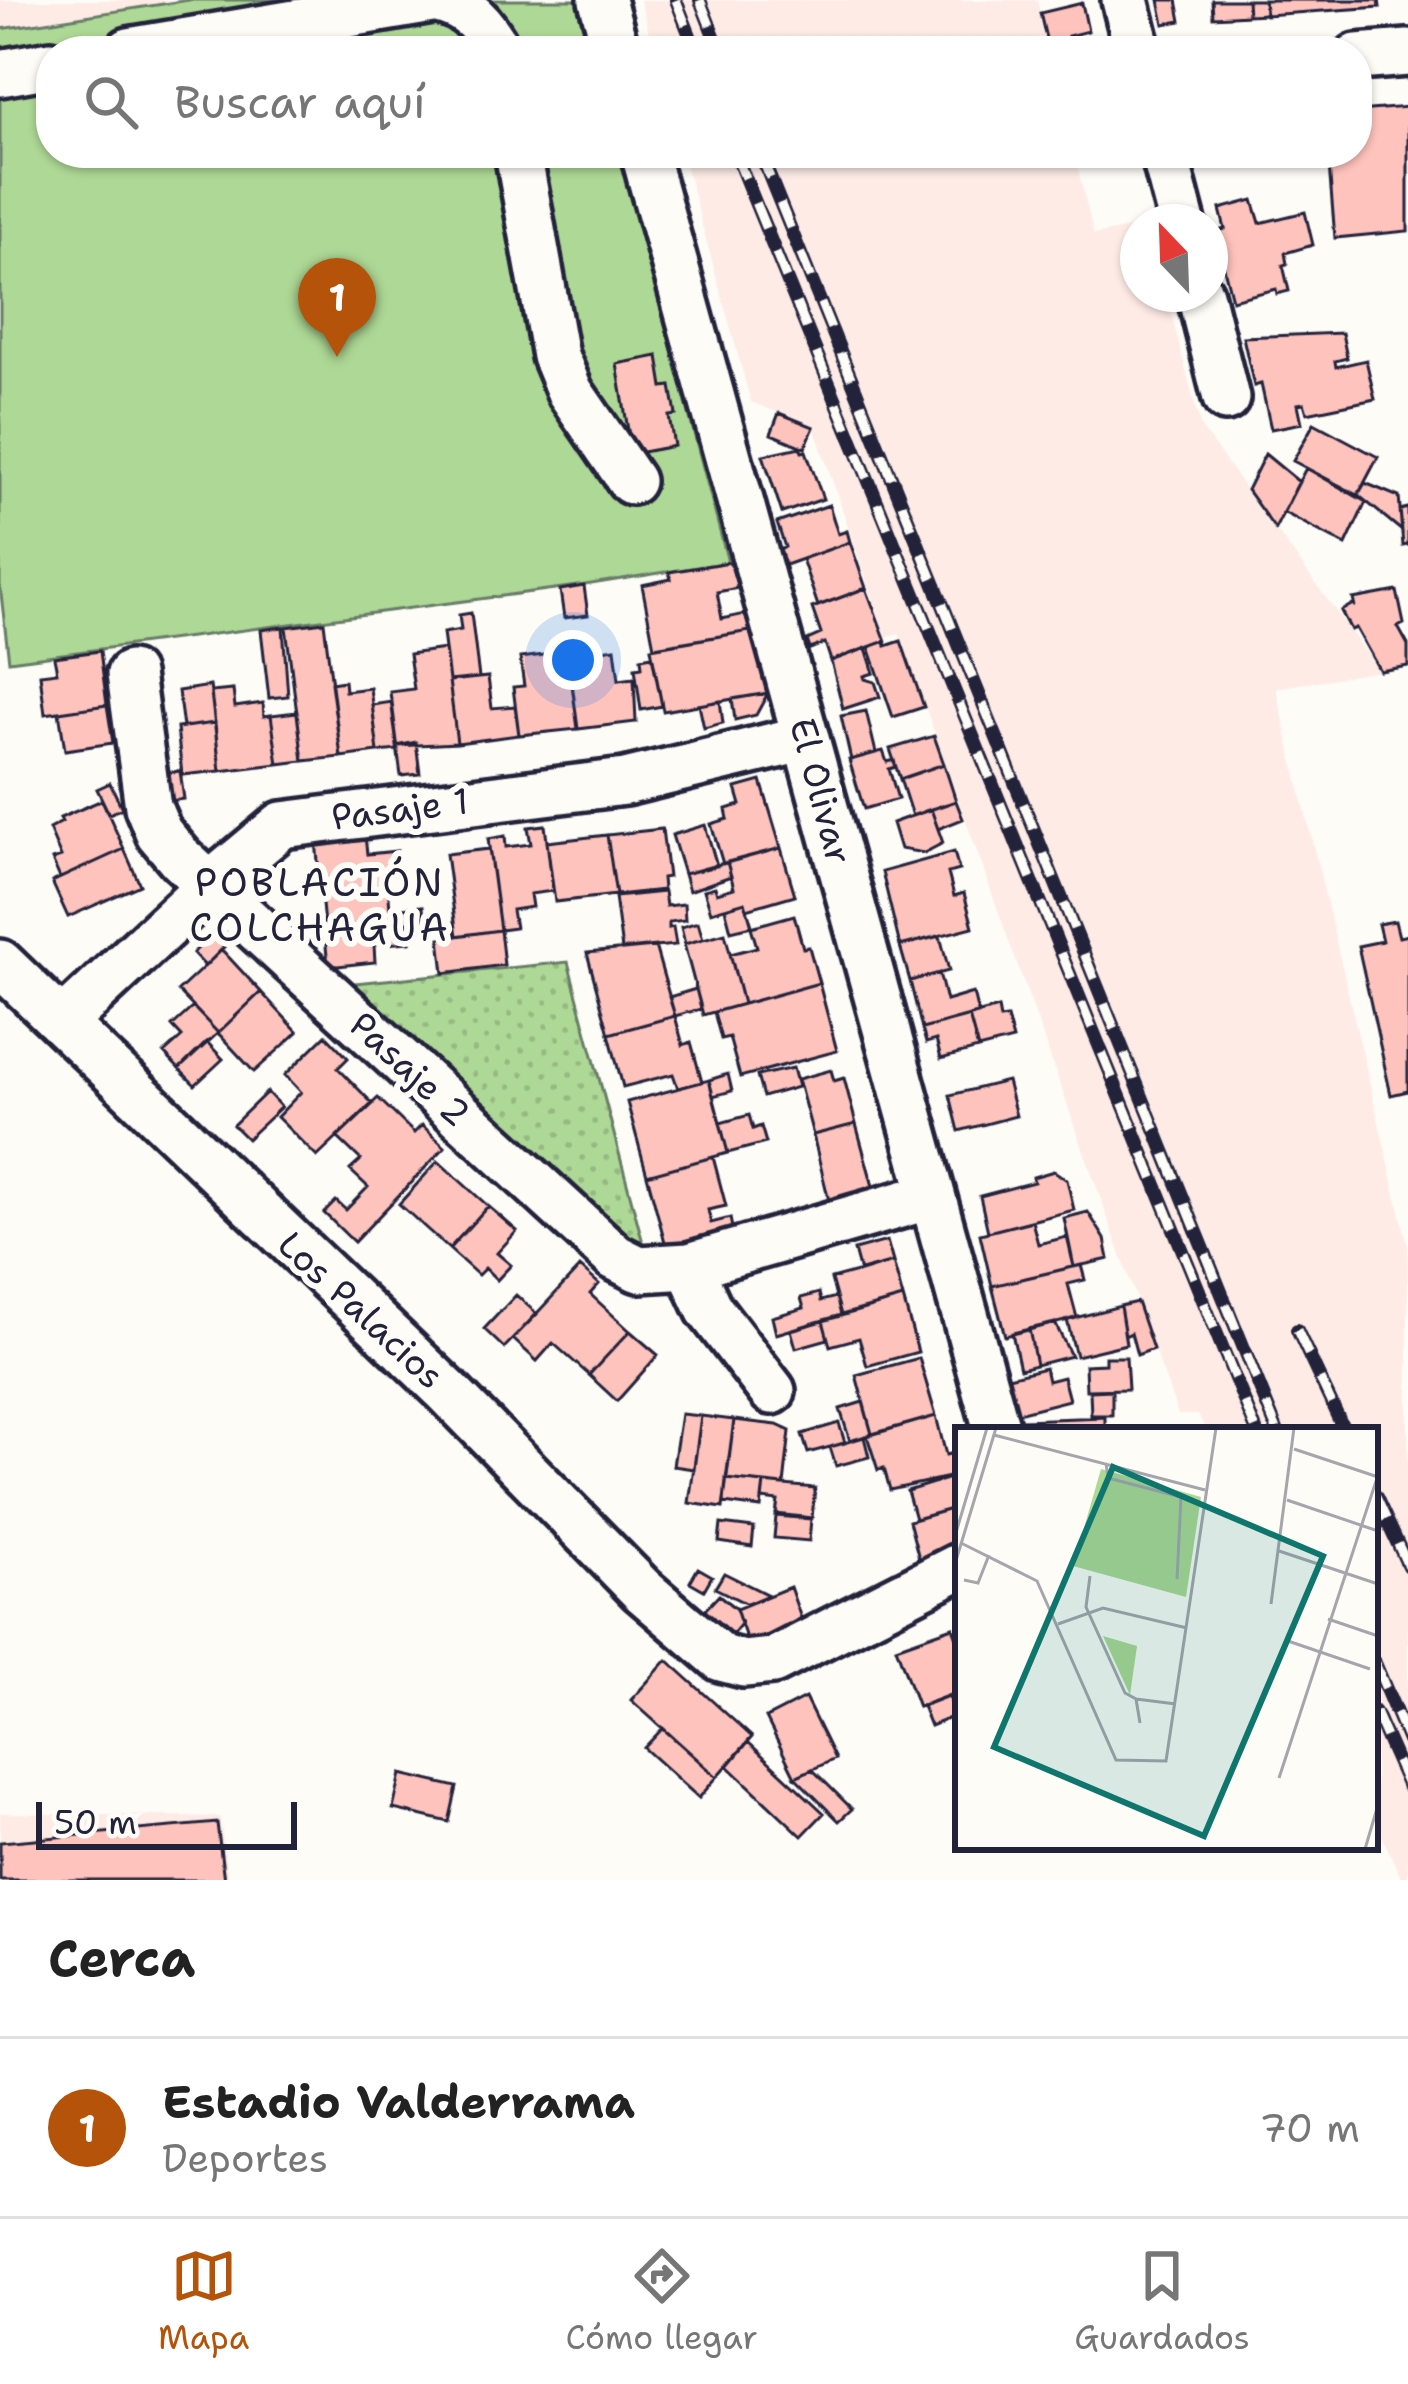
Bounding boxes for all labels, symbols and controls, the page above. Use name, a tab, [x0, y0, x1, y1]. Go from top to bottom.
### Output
search box	[36, 36, 1372, 168]
icon: search	[78, 69, 144, 135]
text: Buscar aquí	[174, 72, 426, 132]
north arrow	[1120, 204, 1228, 312]
pin: 1	[298, 258, 376, 357]
your location	[543, 630, 603, 690]
street label: El Olivar	[778, 712, 864, 870]
street label: Pasaje 1	[329, 776, 471, 842]
district label: POBLACIÓN COLCHAGUA	[189, 856, 451, 953]
street label: Pasaje 2	[339, 1001, 481, 1137]
street label: Los Palacios	[267, 1220, 455, 1400]
inset map	[955, 1427, 1378, 1850]
scale bar	[36, 1796, 297, 1849]
text: 50 m	[54, 1800, 137, 1845]
text: Cerca	[48, 1924, 195, 1992]
text: Estadio Valderrama	[162, 2072, 635, 2132]
text: 1	[78, 2102, 96, 2154]
text: 70 m	[1259, 2102, 1360, 2154]
text: Deportes	[162, 2132, 328, 2184]
tab: Mapa	[158, 2243, 249, 2360]
tab: Cómo llegar	[566, 2243, 758, 2360]
tab: Guardados	[1074, 2243, 1250, 2360]

